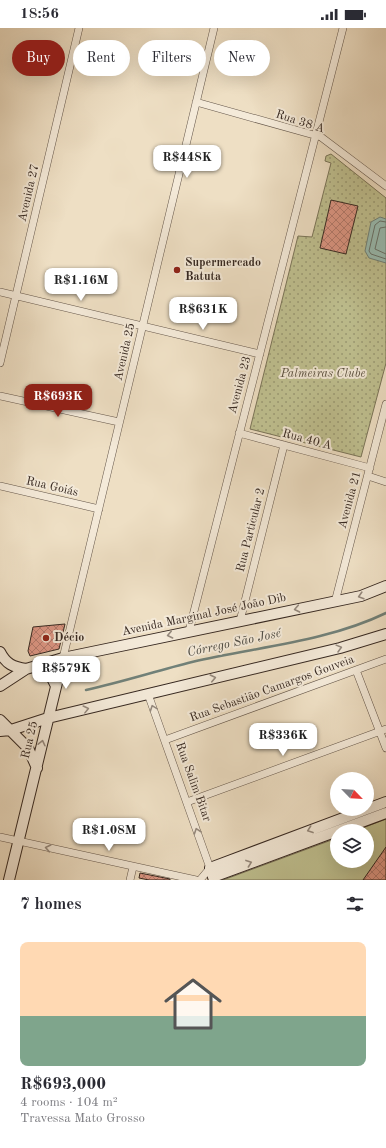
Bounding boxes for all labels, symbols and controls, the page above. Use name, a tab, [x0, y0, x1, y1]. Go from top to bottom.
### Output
text: 18:56	[20, 7, 59, 22]
chip: Buy	[12, 40, 65, 76]
chip: Rent	[73, 40, 130, 76]
chip: Filters	[138, 40, 206, 76]
chip: New	[214, 40, 270, 76]
street label: Rua 38 A	[274, 108, 326, 136]
pin: R$448K	[154, 145, 220, 179]
text: R$448K	[162, 151, 212, 164]
street label: Avenida 27	[17, 163, 41, 223]
place label: Supermercado Batuta	[185, 257, 261, 283]
marker: Supermercado Batuta	[172, 265, 182, 275]
pin: R$1.16M	[44, 268, 118, 302]
text: R$1.16M	[54, 274, 108, 287]
pin: R$631K	[170, 297, 236, 331]
text: R$631K	[178, 303, 228, 316]
street label: Avenida 25	[112, 322, 137, 382]
street label: Avenida 23	[227, 355, 253, 415]
park label: Palmeiras Clube	[280, 368, 366, 380]
pin: R$693K	[25, 384, 91, 418]
text: R$693K	[33, 390, 83, 403]
street label: Rua 40 A	[281, 428, 333, 452]
street label: Avenida 21	[337, 470, 363, 530]
street label: Rua Goiás	[25, 475, 79, 499]
street label: Rua Particular 2	[235, 487, 267, 573]
one-way arrow	[358, 591, 365, 600]
street label: Avenida Marginal José João Dib	[121, 592, 287, 638]
one-way arrow	[294, 605, 300, 613]
water label: Córrego São José	[186, 626, 284, 659]
one-way arrow	[167, 631, 173, 639]
place label: Décio	[54, 632, 84, 644]
marker: Décio	[41, 633, 51, 643]
one-way arrow	[335, 644, 342, 653]
street label: Rua Sebastião Camargos Gouveia	[188, 654, 356, 724]
pin: R$579K	[33, 656, 99, 690]
text: R$579K	[41, 662, 91, 675]
one-way arrow	[210, 675, 216, 683]
one-way arrow	[83, 705, 89, 713]
one-way arrow	[150, 705, 158, 712]
street label: Rua 25	[19, 720, 40, 760]
pin: R$336K	[250, 723, 316, 757]
text: R$336K	[258, 729, 308, 742]
one-way arrow	[38, 739, 46, 746]
street label: Rua Salim Bitar	[173, 741, 213, 823]
north arrow	[330, 772, 374, 816]
map controls	[330, 772, 374, 868]
pin: R$1.08M	[72, 818, 146, 852]
text: R$1.08M	[82, 824, 136, 837]
button: layers	[330, 824, 374, 868]
one-way arrow	[307, 826, 314, 834]
one-way arrow	[193, 827, 201, 834]
one-way arrow	[45, 845, 51, 853]
one-way arrow	[246, 860, 253, 868]
icon: filters	[344, 893, 366, 915]
text: 7 homes	[20, 896, 82, 913]
icon: home	[157, 968, 229, 1040]
text: R$693,000	[20, 1076, 106, 1093]
text: 4 rooms · 104 m²	[20, 1096, 118, 1109]
text: Travessa Mato Grosso	[20, 1112, 145, 1125]

